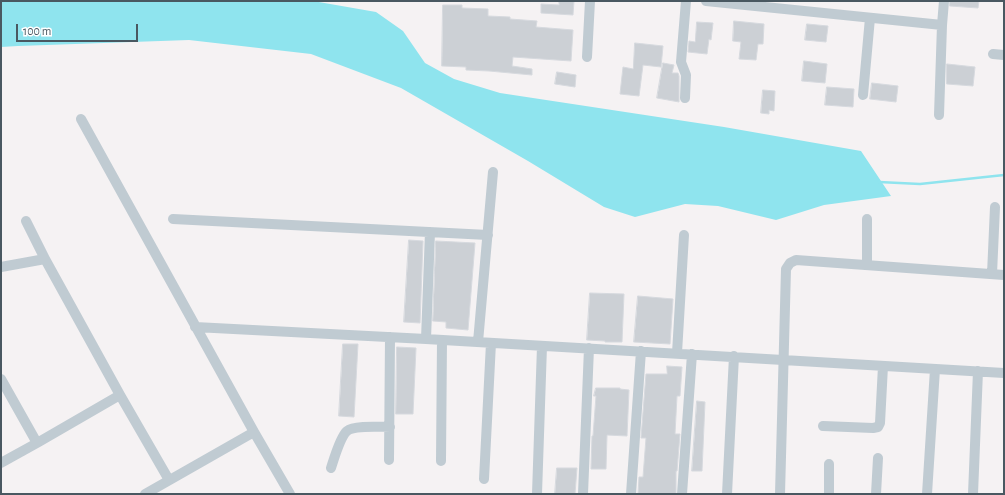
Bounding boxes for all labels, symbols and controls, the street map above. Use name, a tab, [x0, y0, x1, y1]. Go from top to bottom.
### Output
scale bar	[18, 16, 140, 42]
text: 100 m	[23, 25, 51, 37]

